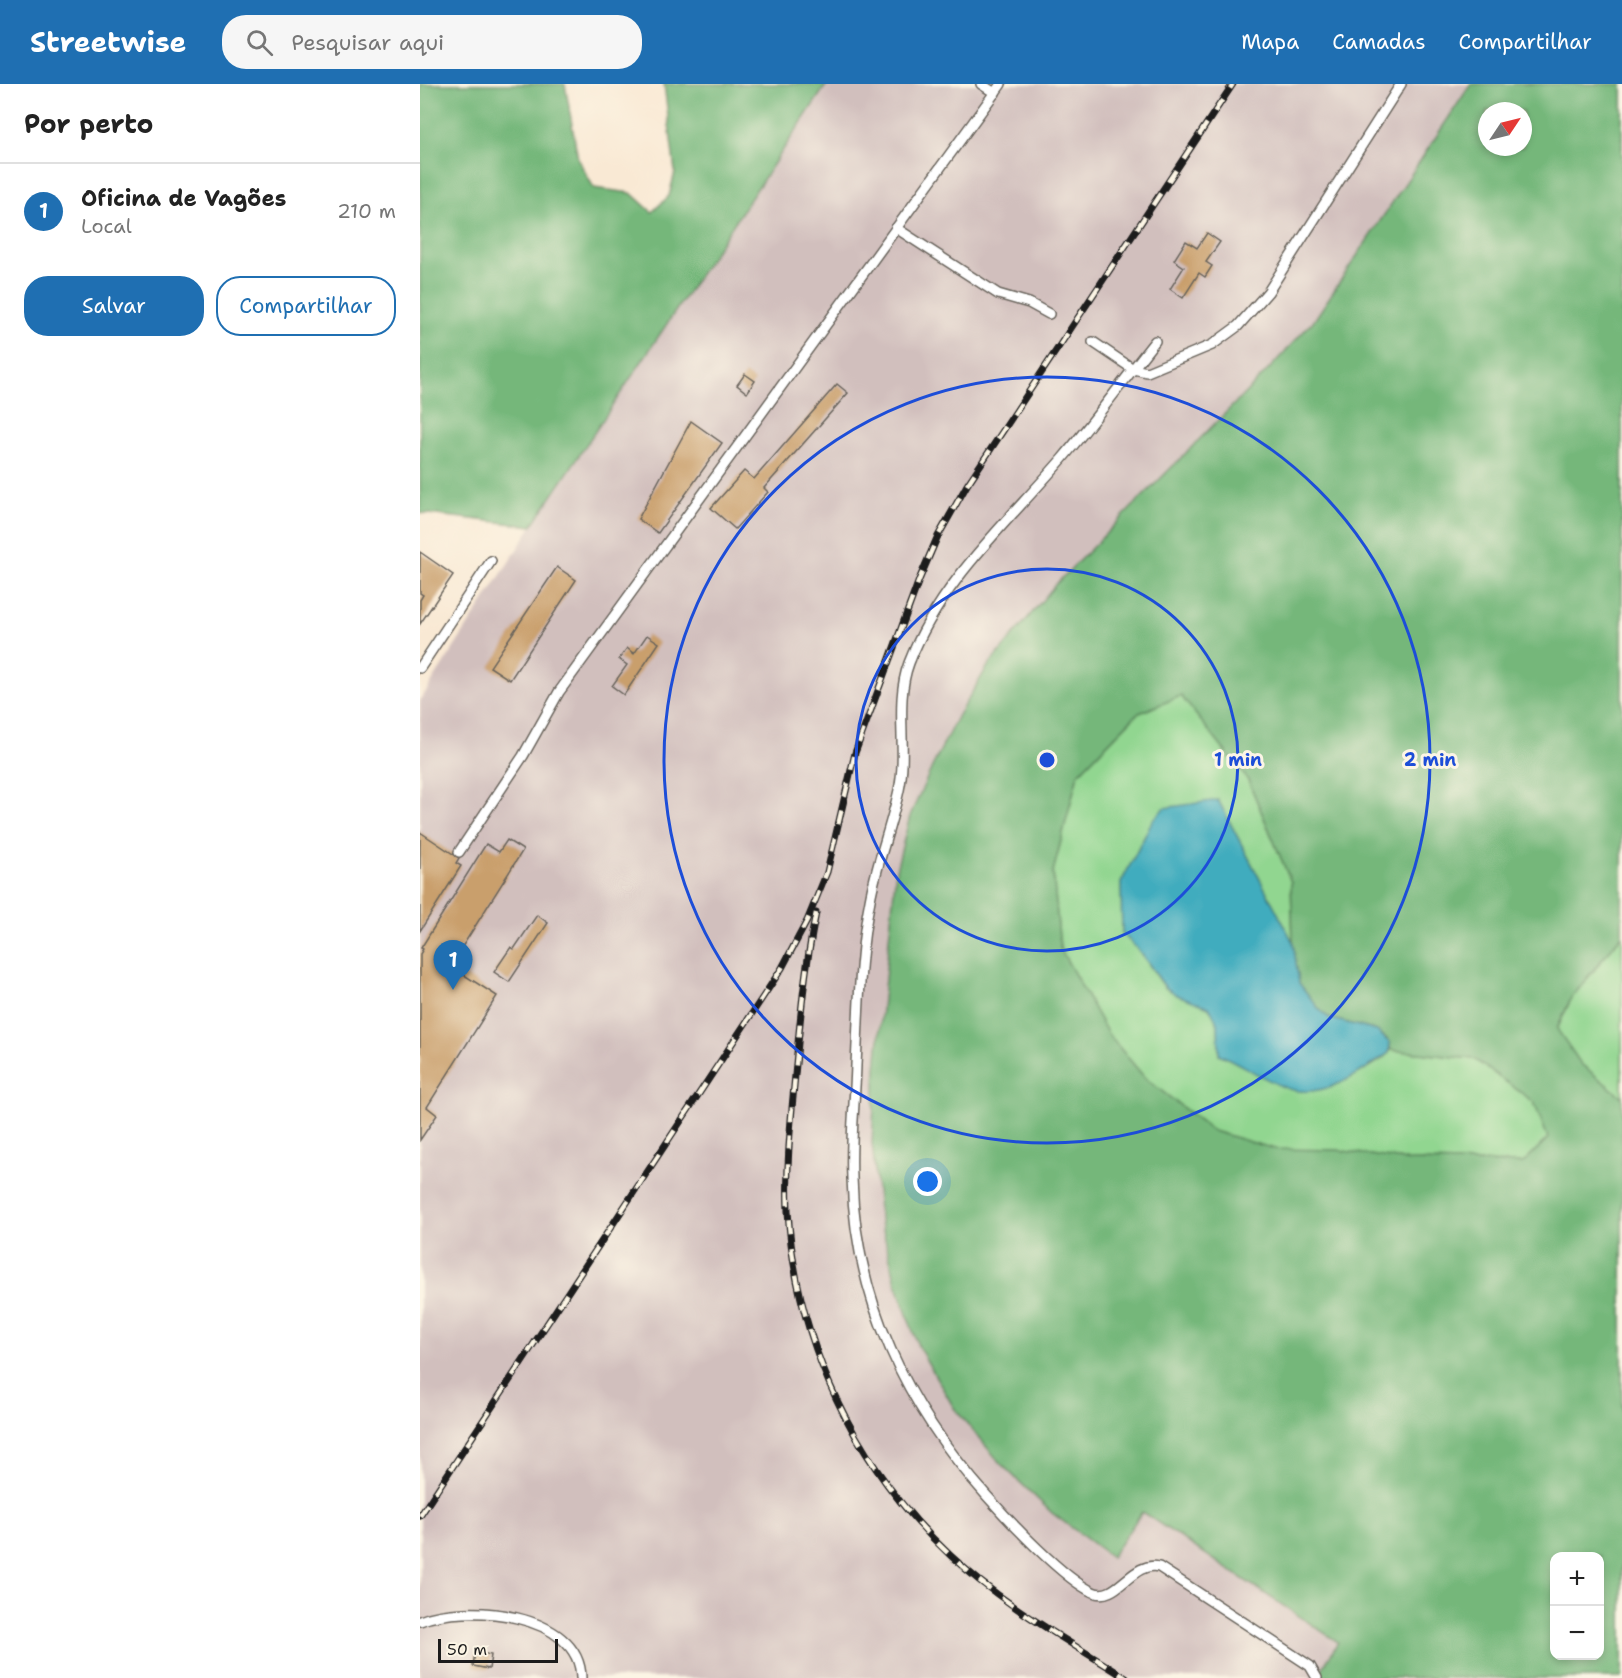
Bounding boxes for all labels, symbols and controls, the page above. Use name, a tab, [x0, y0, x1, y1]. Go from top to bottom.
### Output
search box	[222, 15, 642, 69]
text: Streetwise	[30, 23, 186, 61]
icon: search	[243, 26, 276, 59]
text: Pesquisar aqui	[291, 28, 444, 57]
text: Mapa	[1241, 28, 1299, 56]
text: Camadas	[1332, 28, 1426, 56]
text: Compartilhar	[1459, 28, 1592, 56]
north arrow	[1478, 102, 1532, 156]
text: Por perto	[24, 106, 153, 141]
text: Oficina de Vagões	[81, 184, 286, 213]
text: 1	[39, 198, 48, 224]
text: 210 m	[337, 198, 396, 224]
text: Local	[81, 213, 132, 239]
button: Salvar	[24, 276, 204, 336]
button: Compartilhar	[216, 276, 396, 336]
text: 1 min	[1214, 748, 1262, 772]
text: 2 min	[1404, 748, 1456, 772]
centre of rings	[1037, 750, 1057, 770]
pin: 1	[434, 940, 472, 990]
your location	[913, 1167, 942, 1196]
map controls	[1550, 1552, 1604, 1660]
button: +	[1550, 1552, 1604, 1606]
button: −	[1550, 1606, 1604, 1660]
scale bar	[438, 1636, 558, 1664]
text: 50 m	[447, 1639, 487, 1660]

